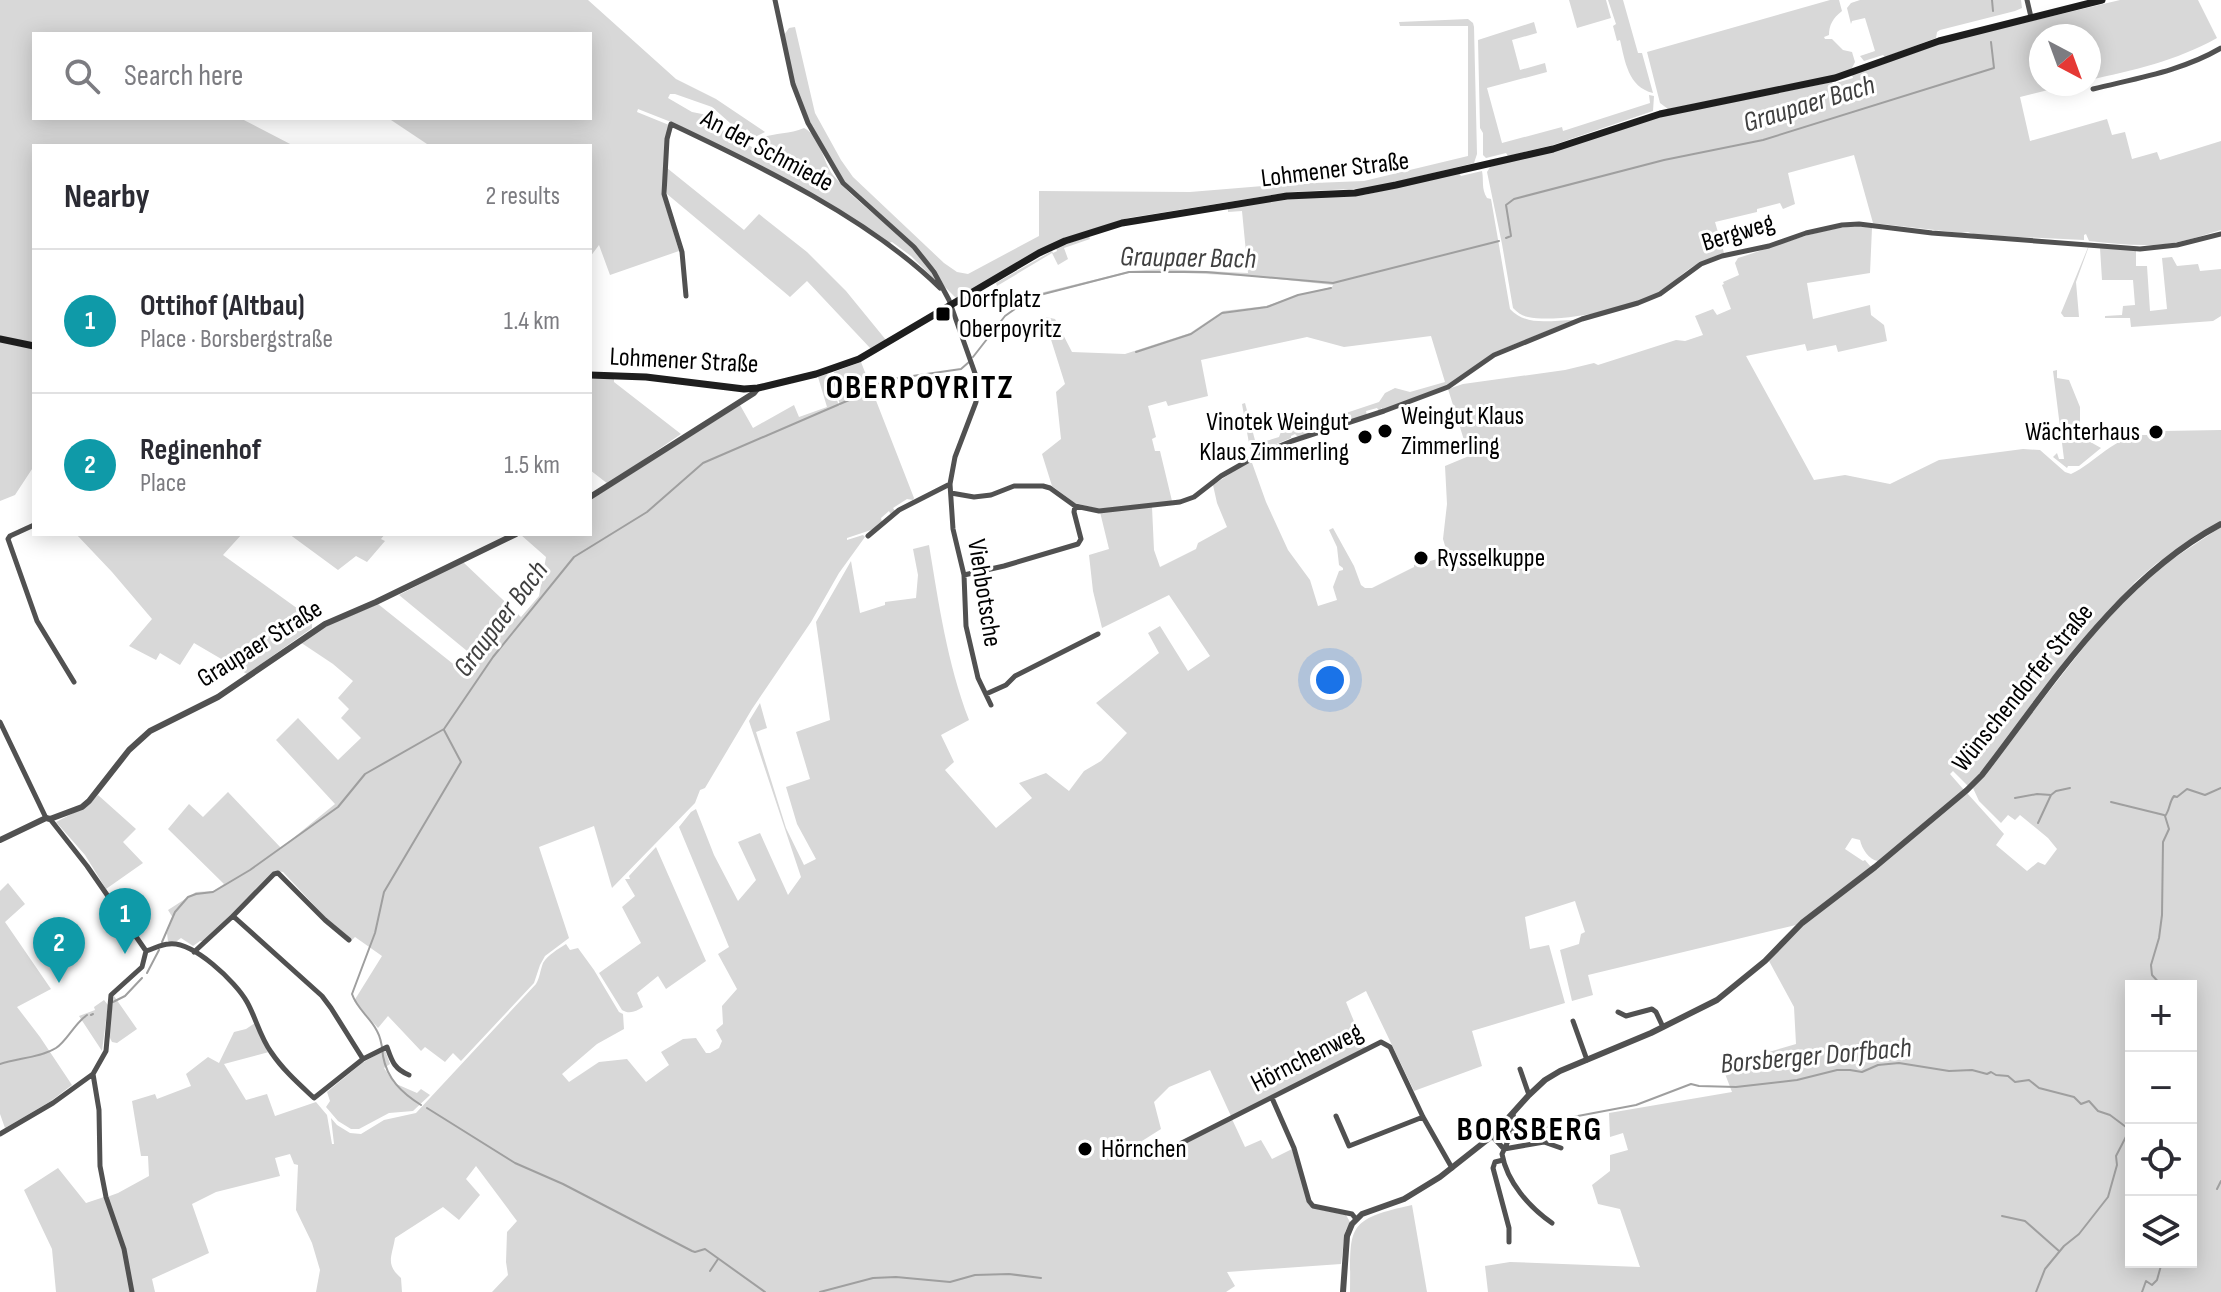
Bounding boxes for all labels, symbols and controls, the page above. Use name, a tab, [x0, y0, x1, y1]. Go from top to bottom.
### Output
north arrow	[2029, 24, 2101, 96]
search box	[32, 32, 592, 120]
icon: search	[60, 54, 104, 98]
text: Search here	[124, 58, 243, 94]
water label: Graupaer Bach	[1739, 68, 1879, 140]
street label: An der Schmiede	[695, 103, 839, 199]
street label: Lohmener Straße	[1259, 146, 1411, 194]
text: Nearby	[64, 176, 150, 217]
text: 2 results	[486, 181, 560, 212]
street label: Bergweg	[1698, 207, 1778, 259]
water label: Graupaer Bach	[1120, 240, 1257, 276]
place label: Dorfplatz Oberpoyritz	[959, 284, 1062, 345]
text: Ottihof (Altbau)	[140, 288, 305, 324]
marker: Dorfplatz Oberpoyritz	[934, 305, 952, 323]
text: 1	[85, 306, 95, 337]
text: 1.4 km	[504, 306, 560, 337]
text: Place · Borsbergstraße	[140, 324, 333, 355]
street label: Lohmener Straße	[609, 342, 759, 380]
district label: OBERPOYRITZ	[825, 367, 1015, 408]
place label: Weingut Klaus Zimmerling	[1401, 401, 1524, 462]
place label: Vinotek Weingut Klaus Zimmerling	[1199, 407, 1349, 468]
place label: Wächterhaus	[2025, 417, 2140, 448]
marker: Weingut Klaus Zimmerling	[1376, 422, 1394, 440]
marker: Wächterhaus	[2147, 423, 2165, 441]
marker: Vinotek Weingut Klaus Zimmerling	[1356, 428, 1374, 446]
text: Reginenhof	[140, 432, 261, 468]
text: 2	[84, 450, 96, 481]
text: 1.5 km	[504, 450, 560, 481]
text: Place	[140, 468, 187, 499]
street label: Viehbotsche	[960, 537, 1008, 649]
place label: Rysselkuppe	[1437, 543, 1545, 574]
marker: Rysselkuppe	[1412, 549, 1430, 567]
water label: Graupaer Bach	[447, 554, 555, 683]
street label: Graupaer Straße	[192, 593, 328, 695]
street label: Wünschendorfer Straße	[1946, 598, 2100, 778]
your location	[1310, 660, 1350, 700]
pin: 1	[99, 888, 151, 954]
pin: 2	[33, 917, 85, 983]
map controls	[2125, 980, 2197, 1268]
button: +	[2125, 980, 2197, 1052]
street label: Hörnchenweg	[1246, 1017, 1368, 1099]
water label: Borsberger Dorfbach	[1719, 1031, 1913, 1081]
button: −	[2125, 1052, 2197, 1124]
district label: BORSBERG	[1457, 1109, 1603, 1150]
button: locate	[2125, 1124, 2197, 1196]
place label: Hörnchen	[1101, 1134, 1187, 1165]
marker: Hörnchen	[1076, 1140, 1094, 1158]
button: layers	[2125, 1196, 2197, 1268]

